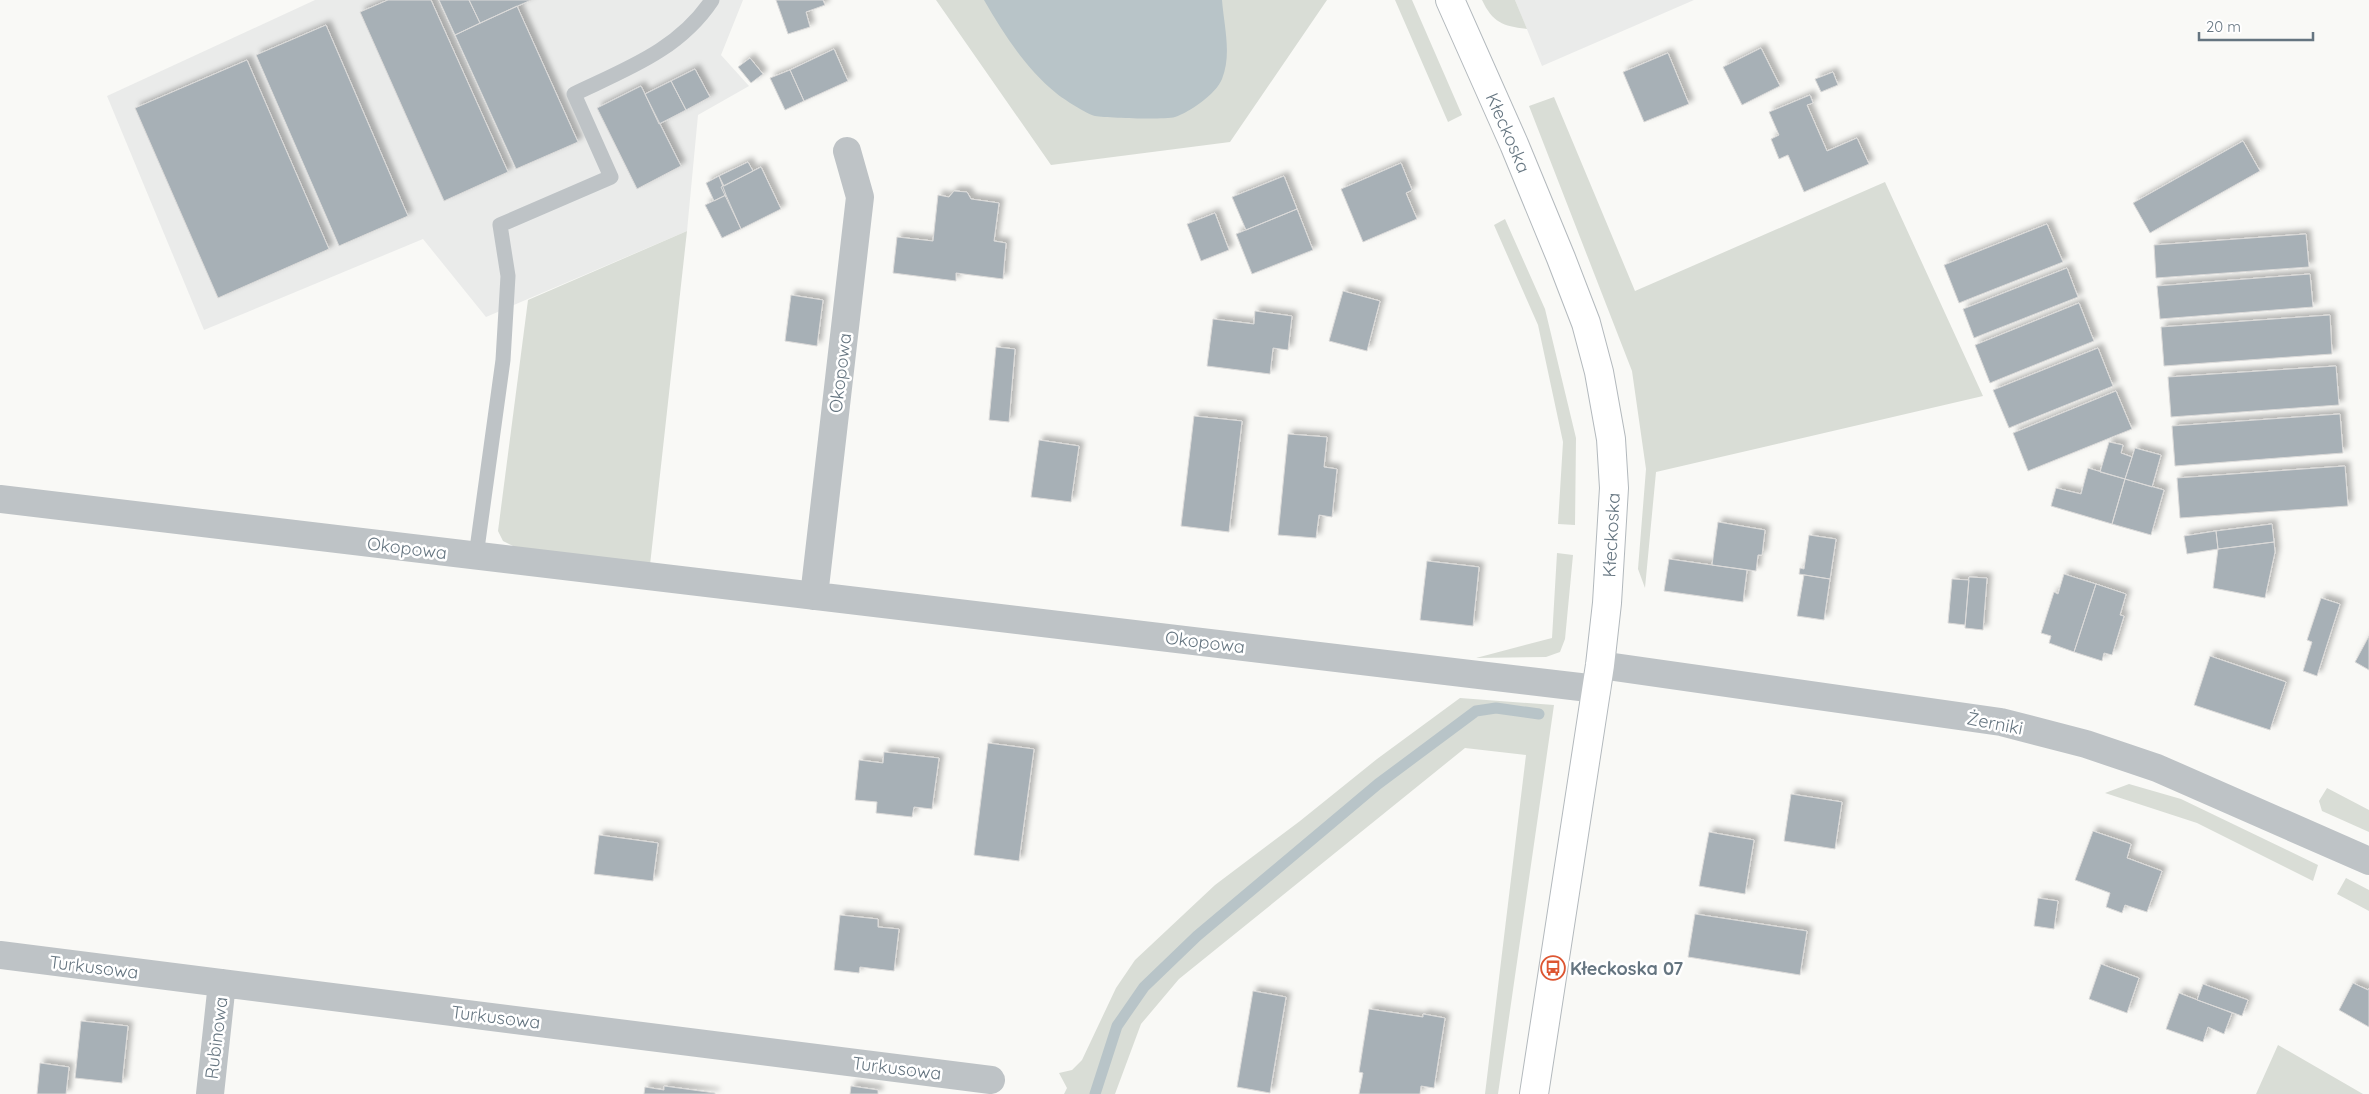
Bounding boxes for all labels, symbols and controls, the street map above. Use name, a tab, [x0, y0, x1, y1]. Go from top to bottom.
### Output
scale bar	[2199, 10, 2313, 42]
text: 20 m	[2206, 17, 2241, 36]
street label: Kłeckoska	[1481, 89, 1536, 176]
street label: Okopowa	[824, 332, 856, 414]
street label: Kłeckoska	[1597, 492, 1625, 578]
street label: Okopowa	[366, 532, 448, 564]
street label: Okopowa	[1164, 626, 1246, 658]
street label: Żerniki	[1965, 706, 2025, 740]
street label: Turkusowa	[48, 950, 140, 984]
bus stop icon: Kłeckoska 07	[1540, 955, 1566, 981]
place label: Kłeckoska 07	[1570, 957, 1683, 980]
street label: Rubinowa	[200, 996, 232, 1080]
street label: Turkusowa	[450, 1000, 542, 1034]
street label: Turkusowa	[851, 1051, 943, 1085]

